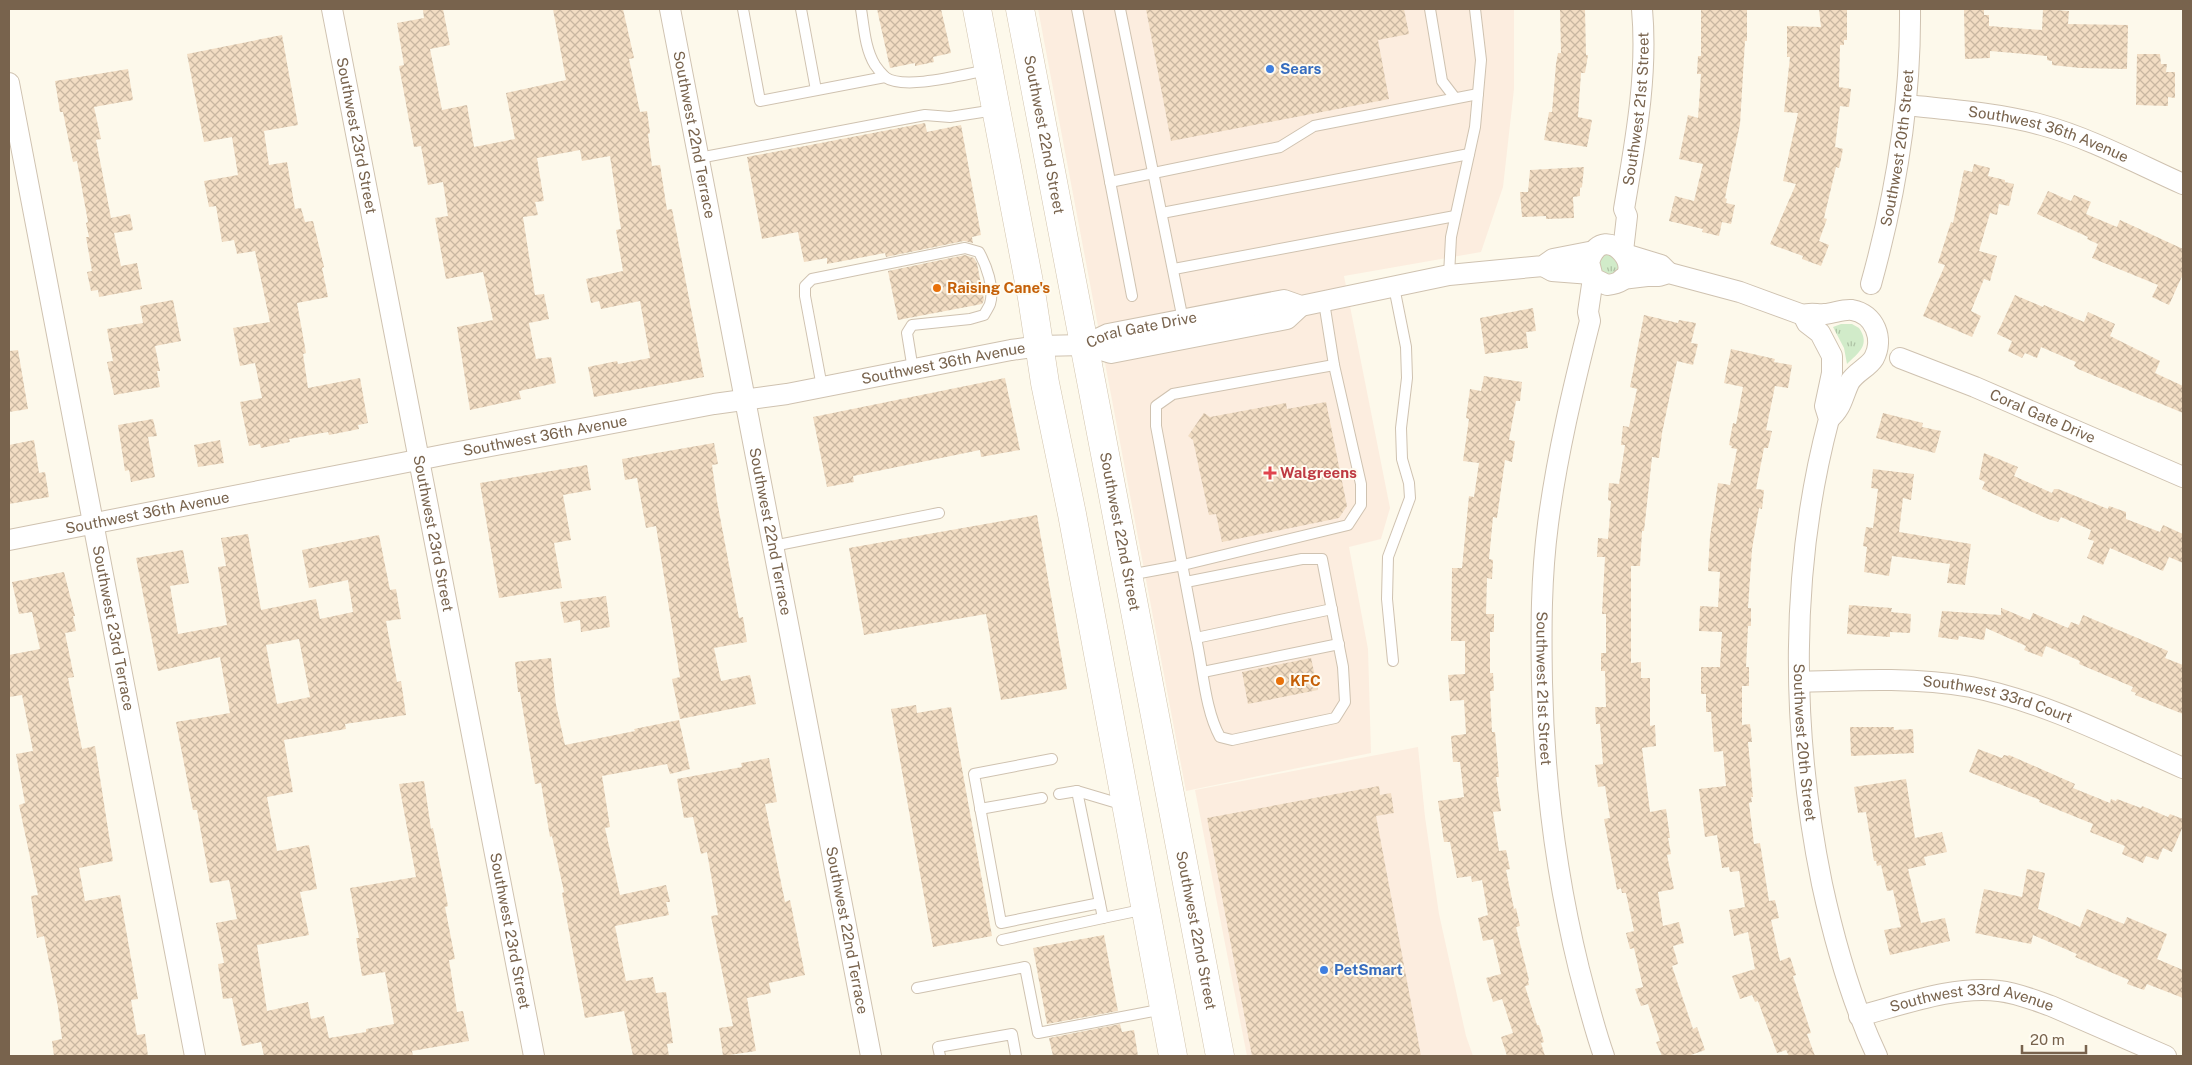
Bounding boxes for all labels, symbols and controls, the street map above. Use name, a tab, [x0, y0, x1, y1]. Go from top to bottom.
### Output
street label: Southwest 21st Street	[1619, 32, 1652, 187]
street label: Southwest 22nd Terrace	[670, 49, 719, 220]
street label: Southwest 22nd Street	[1021, 54, 1068, 216]
street label: Southwest 23rd Street	[334, 56, 380, 215]
place label: Sears	[1280, 60, 1322, 77]
marker: Sears	[1264, 63, 1276, 75]
street label: Southwest 20th Street	[1877, 69, 1916, 228]
street label: Southwest 36th Avenue	[1967, 103, 2131, 165]
place label: Raising Cane's	[947, 279, 1050, 296]
marker: Raising Cane's	[931, 282, 943, 294]
street label: Coral Gate Drive	[1083, 308, 1198, 351]
street label: Southwest 36th Avenue	[860, 339, 1026, 387]
street label: Coral Gate Drive	[1987, 385, 2098, 446]
street label: Southwest 36th Avenue	[461, 412, 628, 459]
street label: Southwest 22nd Terrace	[746, 446, 795, 617]
street label: Southwest 22nd Street	[1097, 451, 1144, 613]
street label: Southwest 23rd Street	[410, 454, 457, 613]
place label: Walgreens	[1280, 464, 1357, 481]
marker: Walgreens	[1264, 467, 1276, 479]
street label: Southwest 36th Avenue	[64, 488, 231, 537]
street label: Southwest 23rd Terrace	[90, 544, 138, 712]
street label: Southwest 21st Street	[1534, 611, 1555, 766]
street label: Southwest 20th Street	[1791, 663, 1820, 823]
place label: KFC	[1290, 672, 1321, 689]
street label: Southwest 33rd Court	[1922, 672, 2075, 726]
marker: KFC	[1274, 675, 1286, 687]
street label: Southwest 22nd Terrace	[823, 845, 872, 1015]
street label: Southwest 22nd Street	[1173, 849, 1220, 1011]
street label: Southwest 23rd Street	[487, 851, 534, 1011]
place label: PetSmart	[1334, 961, 1403, 978]
marker: PetSmart	[1318, 964, 1330, 976]
text: Southwest 33rd Avenue	[1888, 981, 2056, 1015]
street label: Southwest 33rd Avenue	[1889, 1001, 2055, 1019]
scale bar	[2022, 1022, 2086, 1054]
text: 20 m	[2030, 1031, 2065, 1048]

